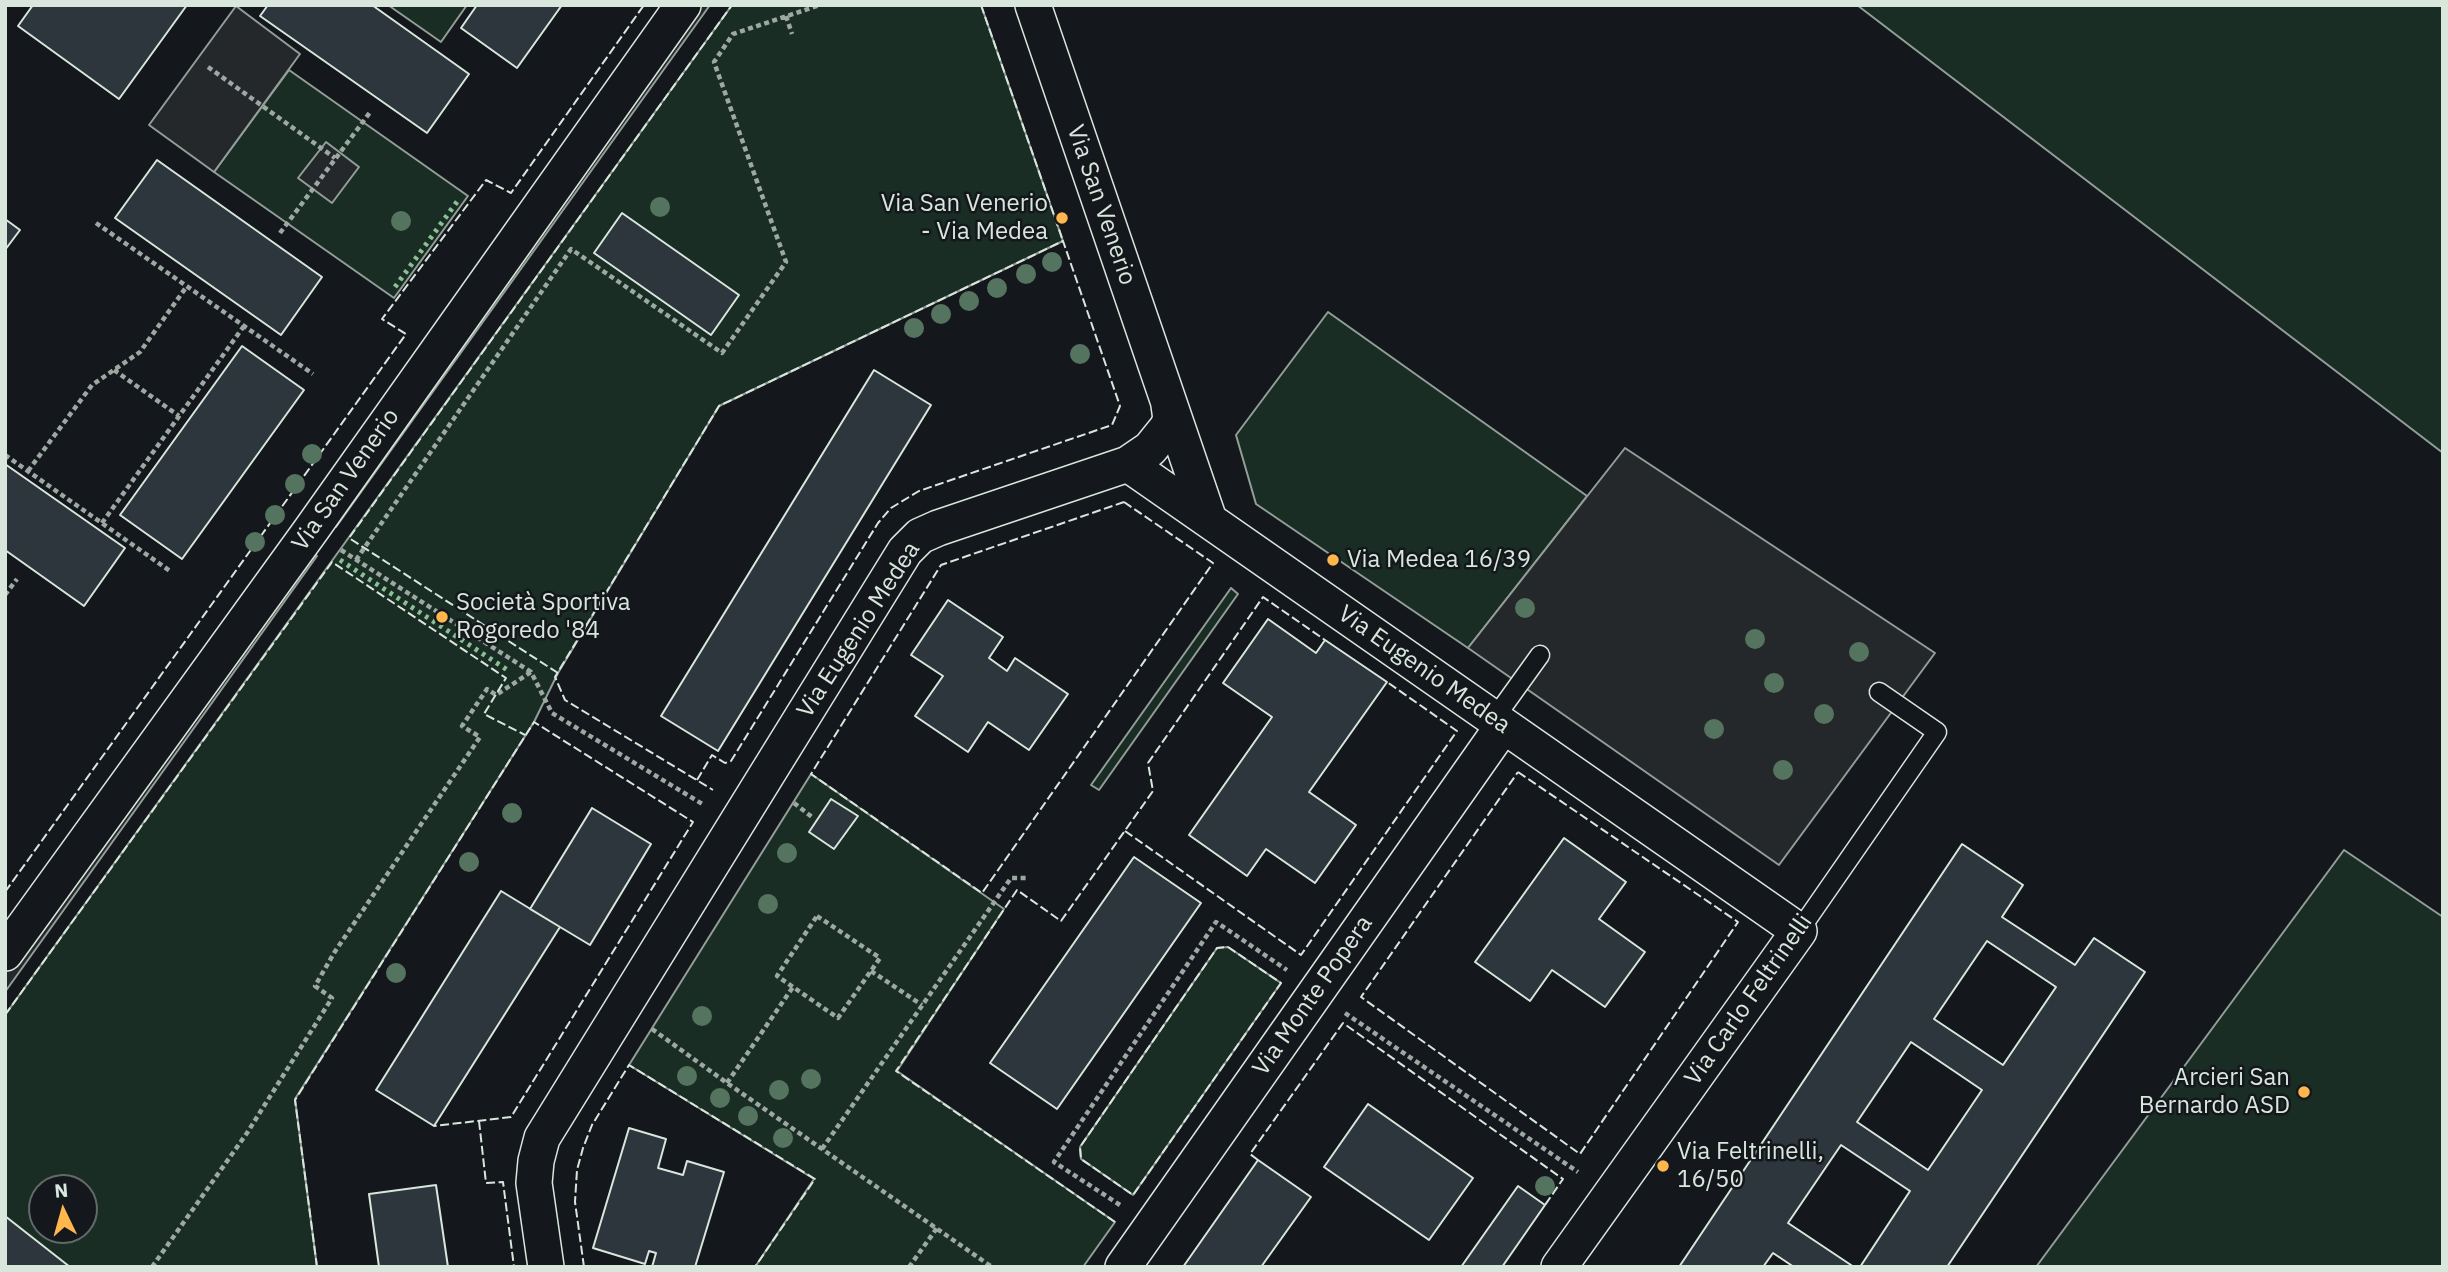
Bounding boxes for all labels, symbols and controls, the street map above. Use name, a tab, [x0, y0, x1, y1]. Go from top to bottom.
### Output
street label: Via San Venerio	[1060, 121, 1142, 289]
place label: Via San Venerio - Via Medea	[881, 190, 1048, 246]
marker: Via San Venerio - Via Medea	[1054, 210, 1070, 226]
street label: Via San Venerio	[286, 403, 406, 557]
street label: Via Eugenio Medea	[791, 537, 927, 723]
place label: Via Medea 16/39	[1347, 546, 1531, 574]
marker: Via Medea 16/39	[1325, 552, 1341, 568]
place label: Società Sportiva Rogoredo '84	[456, 589, 631, 645]
street label: Via Eugenio Medea	[1332, 600, 1516, 740]
marker: Società Sportiva Rogoredo '84	[434, 609, 450, 625]
street label: Via Carlo Feltrinelli	[1679, 909, 1819, 1091]
street label: Via Monte Popera	[1247, 910, 1379, 1082]
place label: Arcieri San Bernardo ASD	[2139, 1064, 2290, 1120]
marker: Arcieri San Bernardo ASD	[2296, 1084, 2312, 1100]
place label: Via Feltrinelli, 16/50	[1677, 1138, 1824, 1194]
marker: Via Feltrinelli, 16/50	[1655, 1158, 1671, 1174]
north arrow	[28, 1174, 98, 1244]
text: N	[53, 1178, 69, 1203]

